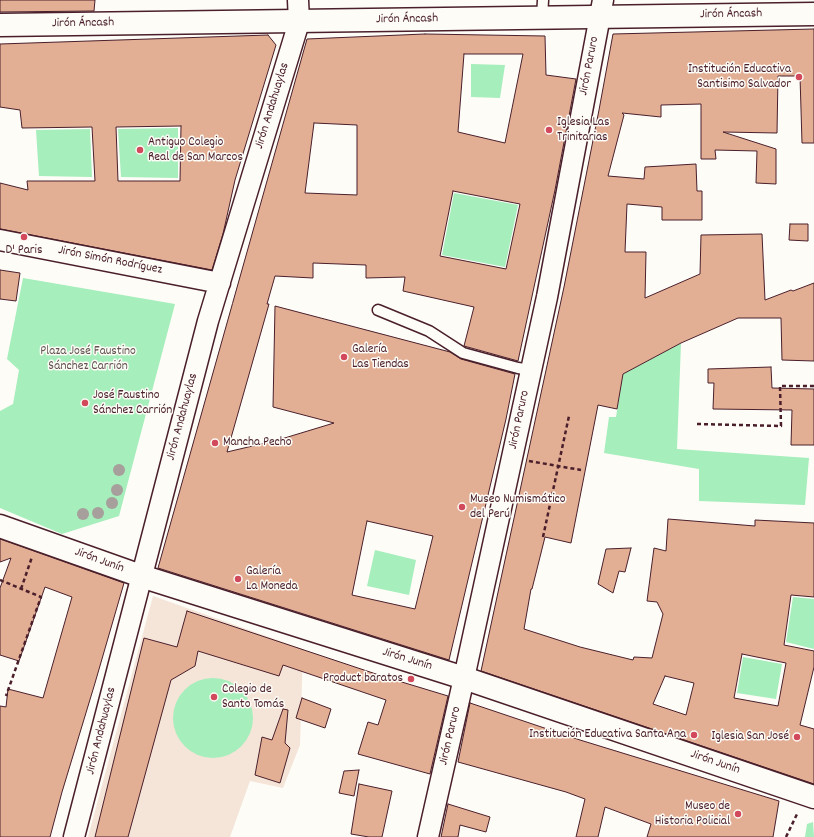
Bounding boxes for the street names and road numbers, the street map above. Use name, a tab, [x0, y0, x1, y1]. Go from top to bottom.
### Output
street label: Jirón Áncash	[700, 7, 762, 23]
street label: Jirón Áncash	[376, 12, 438, 28]
street label: Jirón Áncash	[52, 16, 114, 32]
street label: Jirón Paruro	[577, 35, 603, 97]
street label: Jirón Andahuaylas	[252, 61, 294, 151]
street label: Jirón Simón Rodríguez	[57, 243, 163, 279]
street label: Jirón Andahuaylas	[164, 372, 202, 462]
street label: Jirón Paruro	[506, 389, 534, 451]
street label: Jirón Junín	[72, 545, 126, 577]
street label: Jirón Junín	[380, 645, 434, 675]
street label: Jirón Andahuaylas	[84, 686, 120, 776]
street label: Jirón Paruro	[437, 705, 465, 767]
street label: Jirón Junín	[688, 747, 742, 779]

